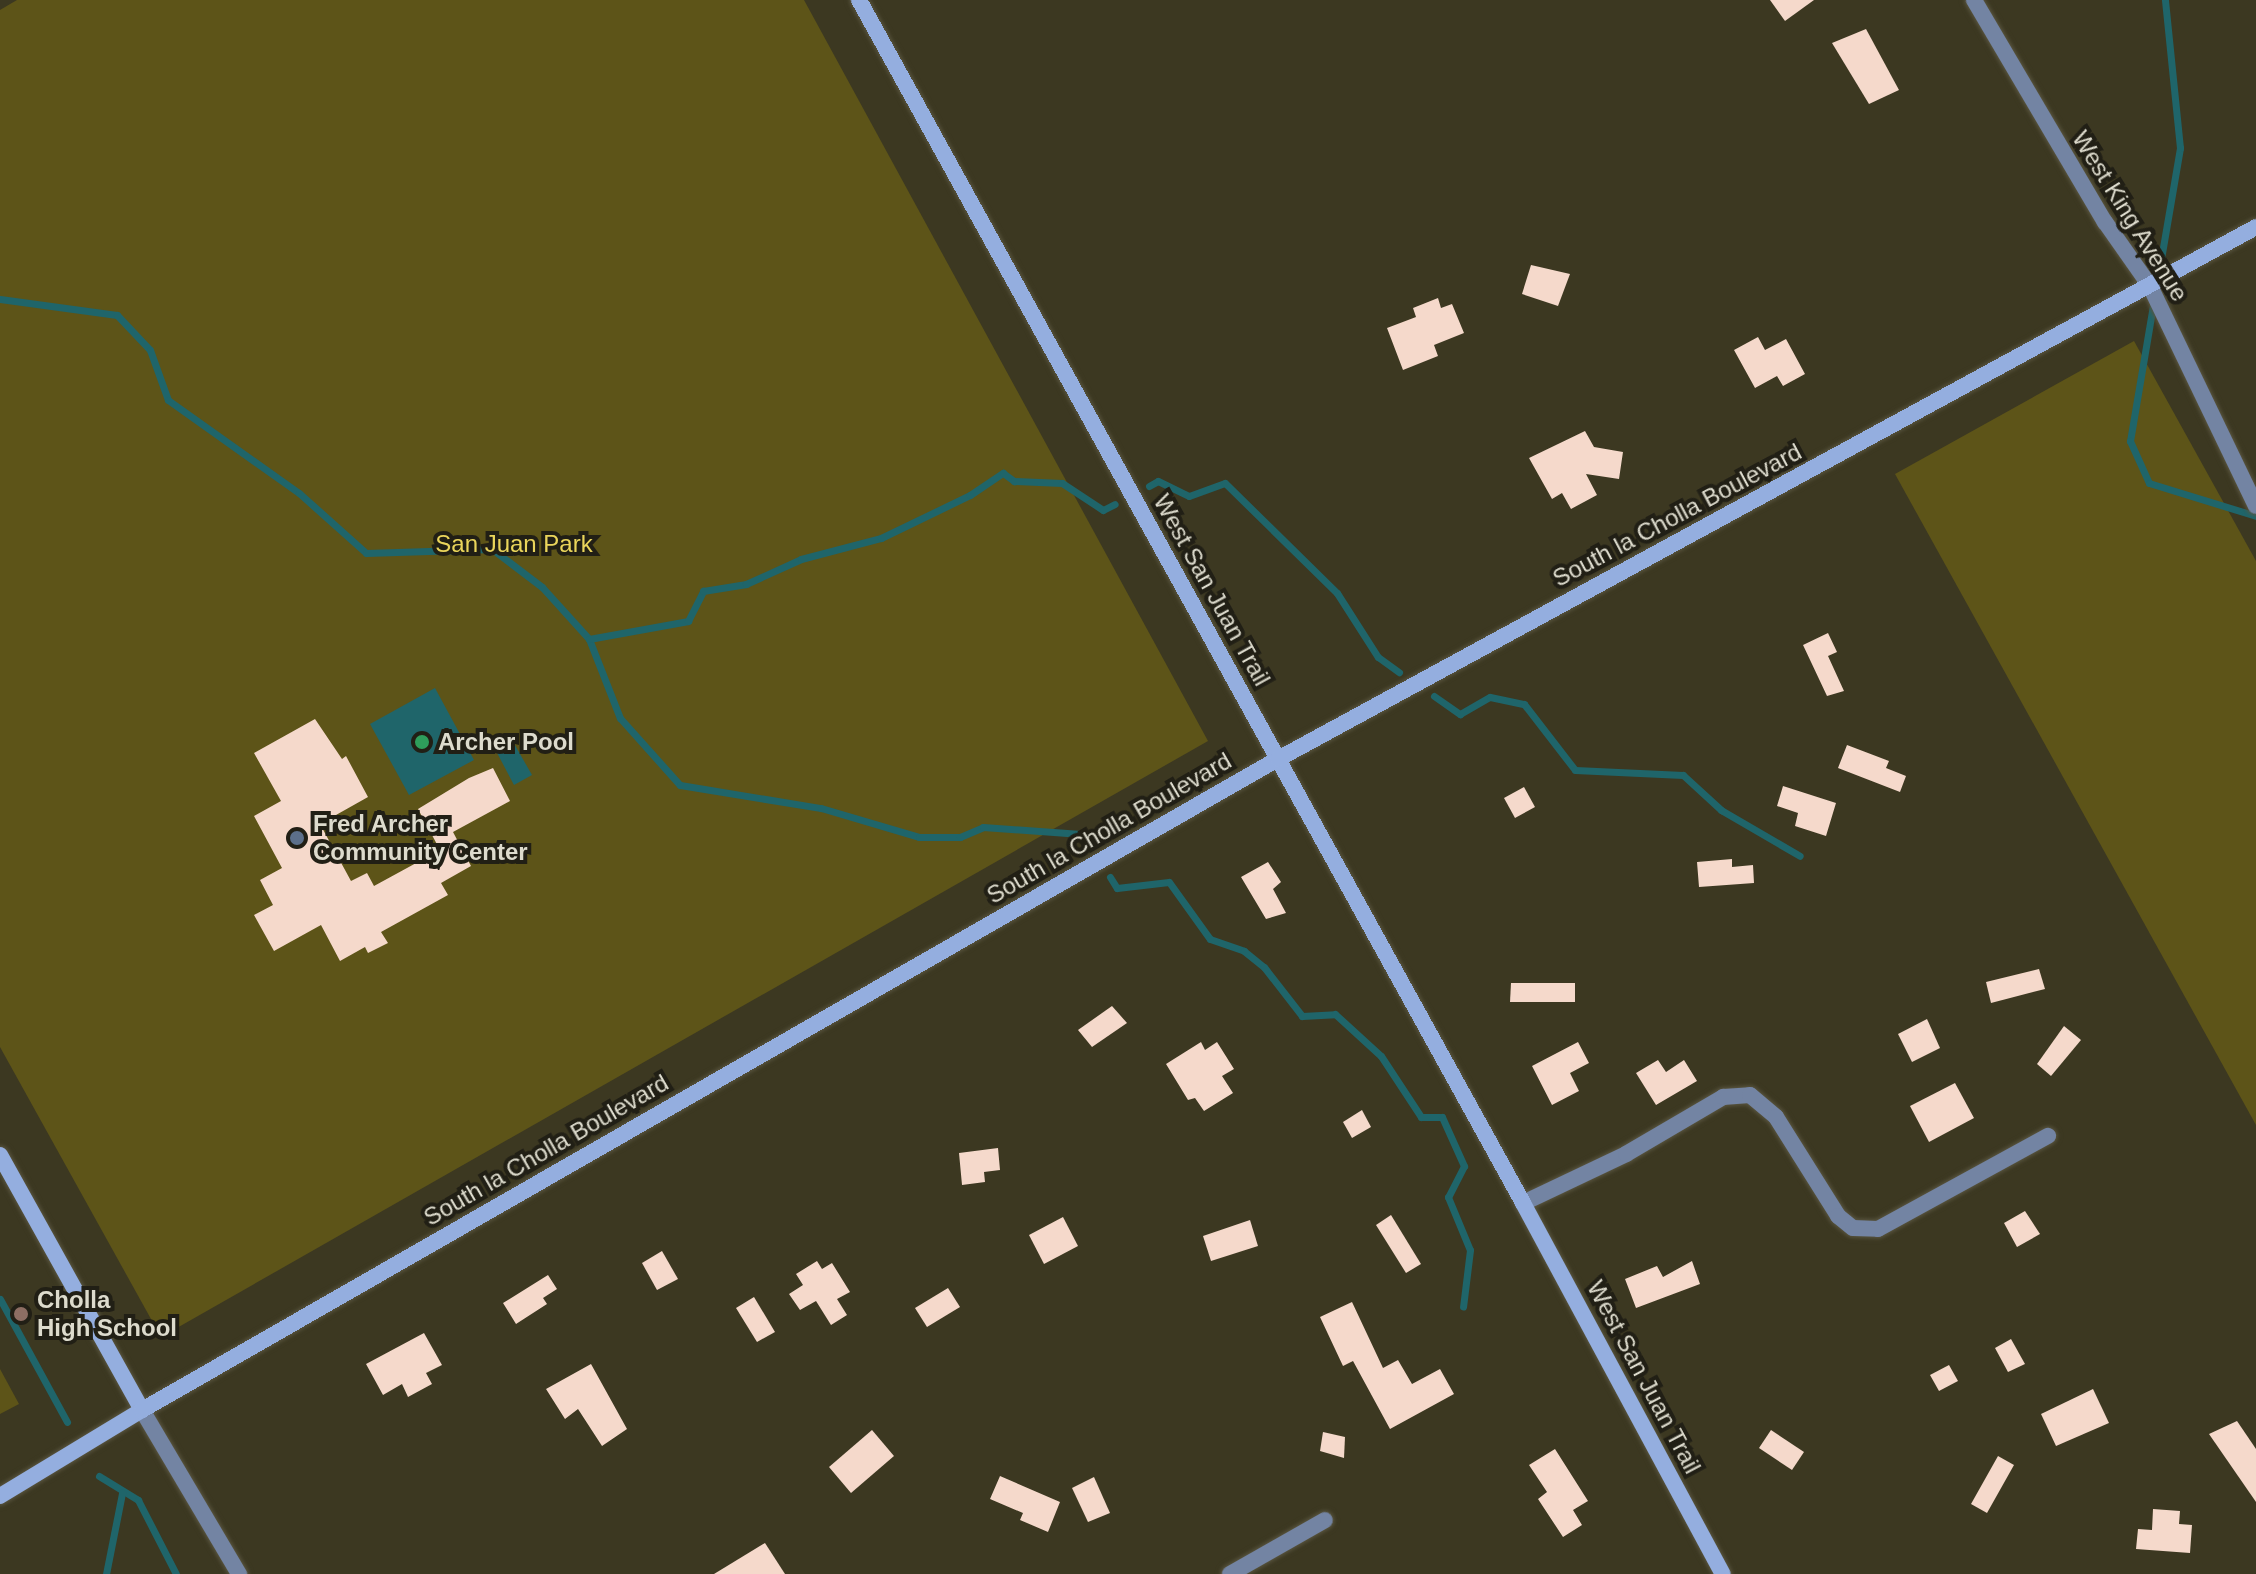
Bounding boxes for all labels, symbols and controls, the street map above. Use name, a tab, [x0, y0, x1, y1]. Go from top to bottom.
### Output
street label: West King Avenue	[2066, 125, 2194, 307]
street label: South la Cholla Boulevard	[1548, 437, 1806, 593]
street label: West San Juan Trail	[1147, 489, 1277, 691]
park label: San Juan Park	[435, 530, 593, 558]
place label: Archer Pool	[438, 728, 574, 756]
marker: Archer Pool	[413, 733, 431, 751]
street label: South la Cholla Boulevard	[982, 746, 1236, 910]
place label: Fred Archer Community Center	[313, 810, 528, 866]
marker: Fred Archer Community Center	[288, 829, 306, 847]
street label: South la Cholla Boulevard	[419, 1068, 673, 1232]
street label: West San Juan Trail	[1581, 1275, 1707, 1479]
place label: Cholla High School	[37, 1286, 177, 1342]
marker: Cholla High School	[12, 1305, 30, 1323]

